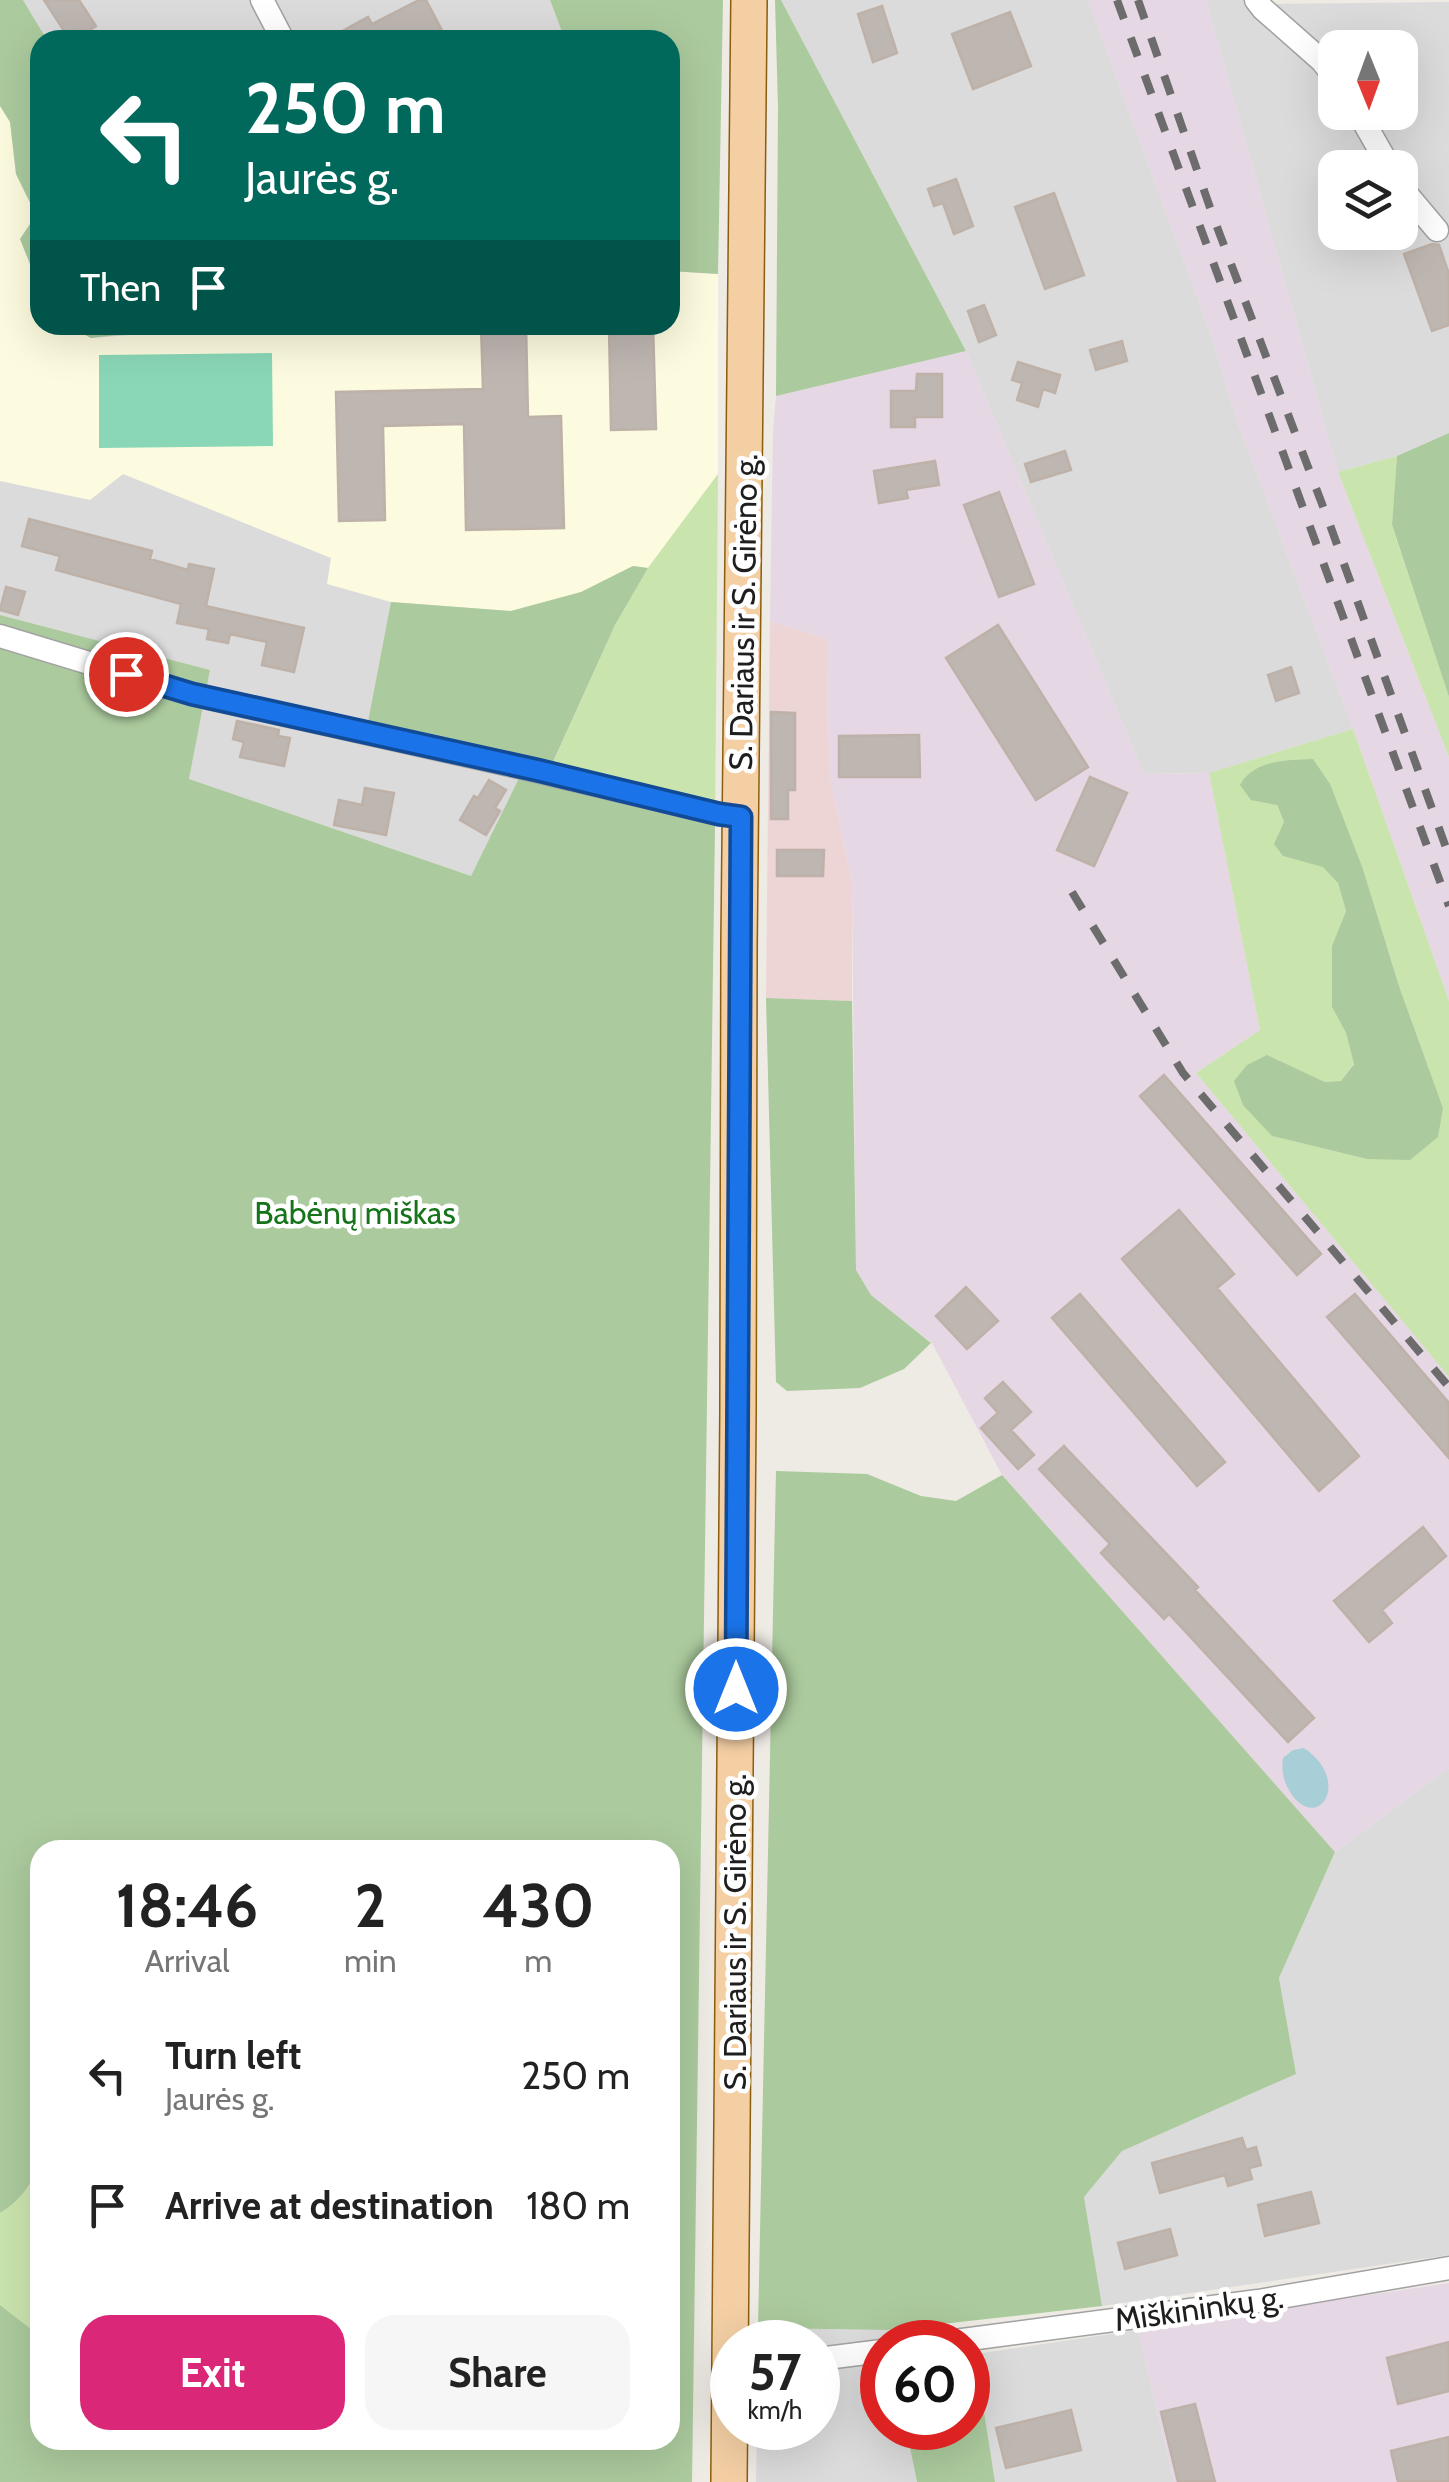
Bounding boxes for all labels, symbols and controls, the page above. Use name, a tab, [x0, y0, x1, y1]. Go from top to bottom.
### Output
north arrow	[1318, 30, 1418, 130]
map controls	[1318, 30, 1418, 250]
text: 250 m	[245, 65, 446, 151]
icon: left	[80, 70, 210, 200]
button: layers	[1318, 150, 1418, 250]
text: Jaurės g.	[245, 151, 399, 205]
icon: arrive	[181, 260, 236, 315]
text: Then	[80, 264, 161, 311]
street label: S. Dariaus ir S. Girėno g.	[721, 453, 765, 771]
pin	[84, 632, 169, 717]
icon: arrive	[99, 647, 154, 702]
park label: Babėnų miškas	[254, 1193, 456, 1232]
position arrow	[684, 1637, 788, 1741]
street label: S. Dariaus ir S. Girėno g.	[715, 1774, 754, 2090]
text: 18:46	[116, 1869, 258, 1942]
text: 2	[354, 1869, 386, 1942]
text: 430	[482, 1869, 594, 1942]
text: Arrival	[144, 1941, 230, 1980]
text: min	[344, 1941, 397, 1980]
text: m	[524, 1941, 552, 1980]
text: Turn left	[165, 2032, 301, 2079]
icon: left	[80, 2048, 135, 2103]
text: 250 m	[521, 2052, 630, 2099]
text: Jaurės g.	[165, 2079, 275, 2118]
icon: arrive	[80, 2178, 135, 2233]
text: Arrive at destination	[165, 2182, 494, 2229]
text: 180 m	[526, 2182, 630, 2229]
street label: Miškininkų g.	[1112, 2277, 1286, 2339]
button: Exit	[80, 2315, 345, 2430]
button: Share	[365, 2315, 630, 2430]
speed limit sign: 60	[860, 2320, 990, 2450]
text: 57	[749, 2342, 801, 2403]
text: km/h	[748, 2395, 802, 2425]

